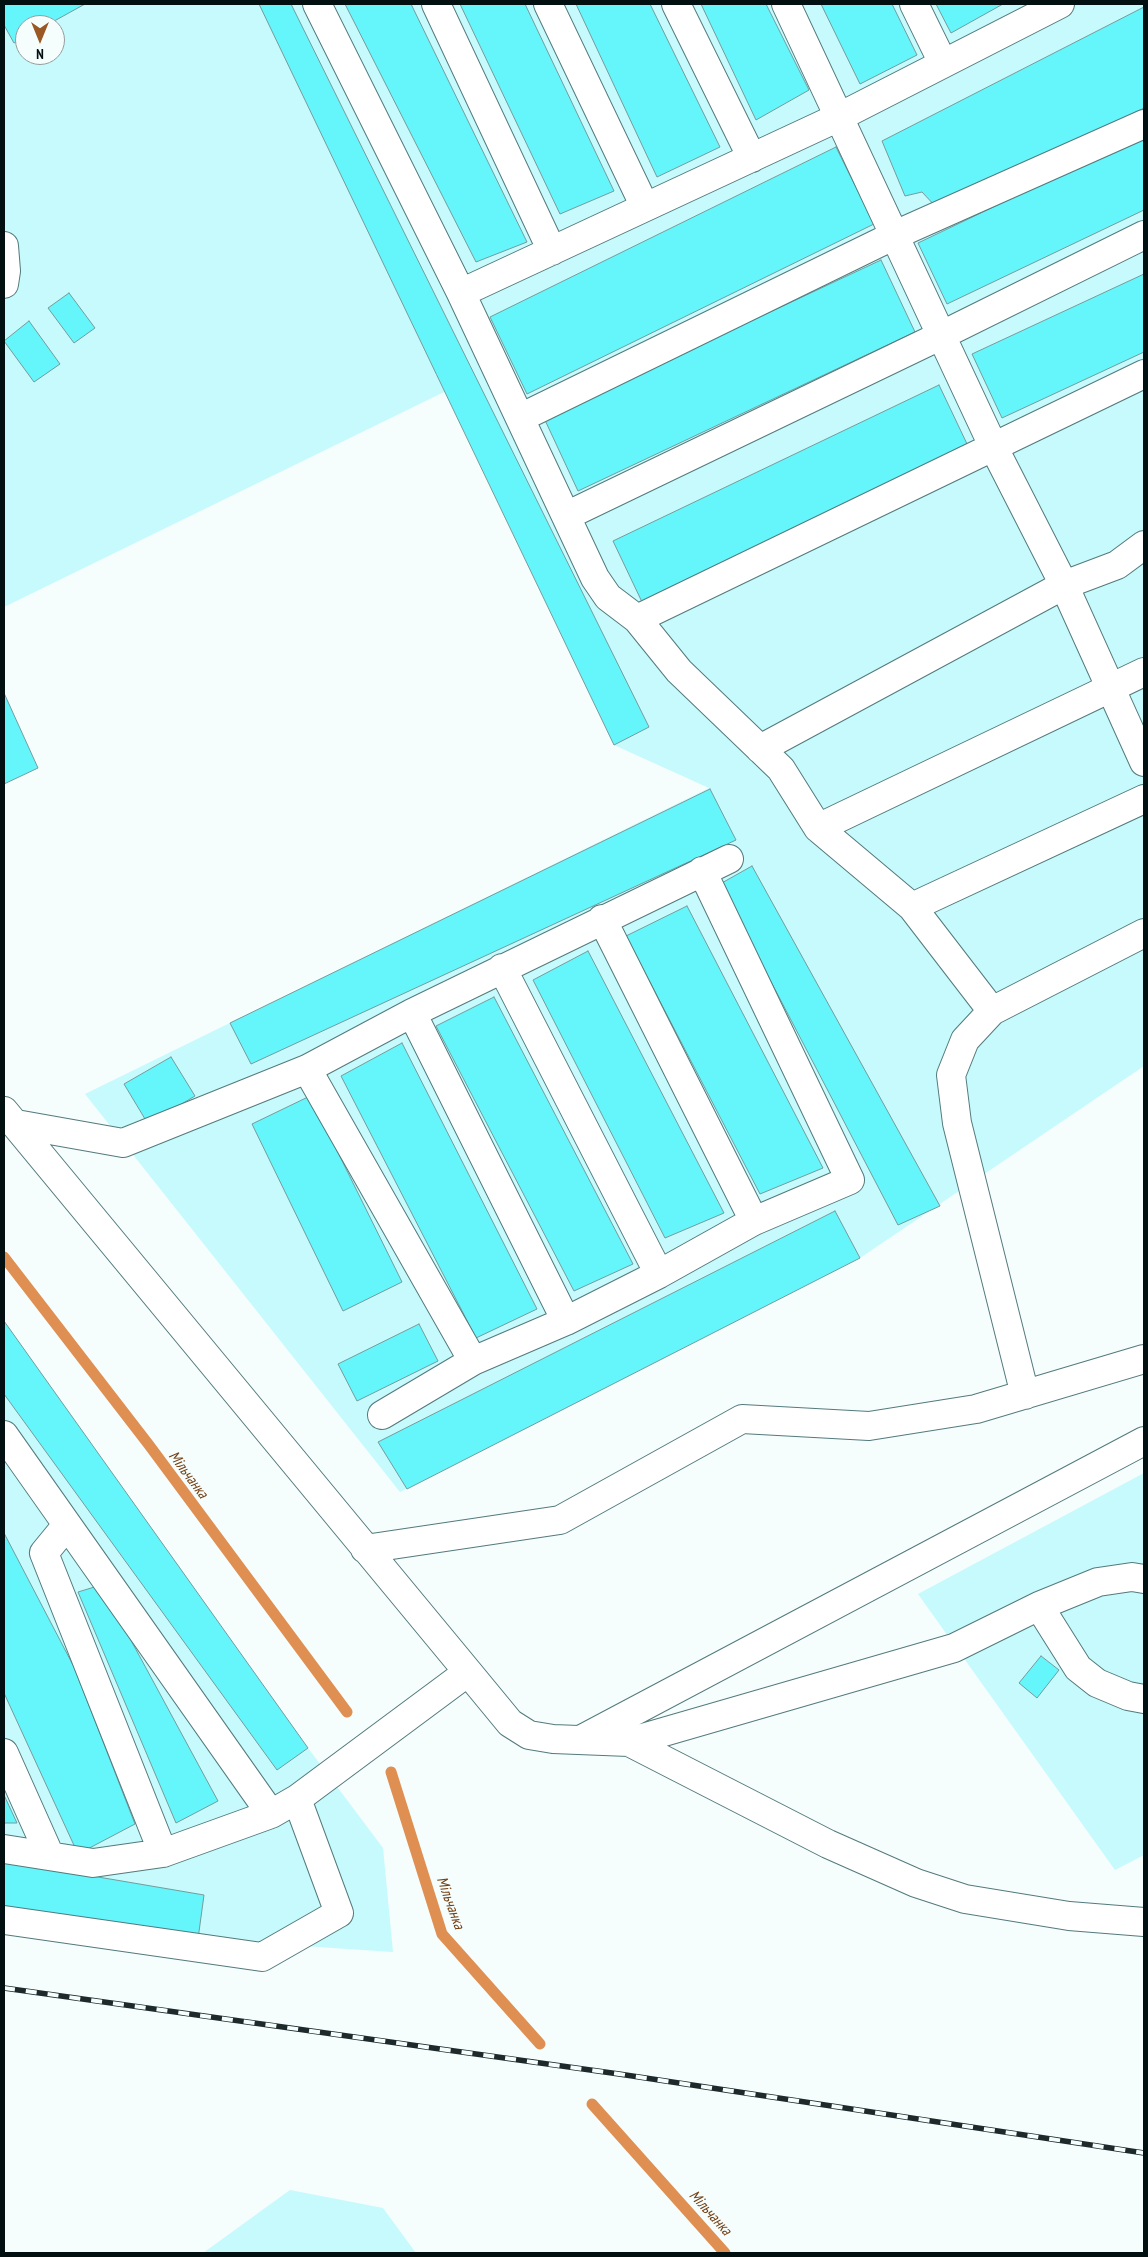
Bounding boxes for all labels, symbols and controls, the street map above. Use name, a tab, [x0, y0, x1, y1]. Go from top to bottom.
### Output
north arrow	[15, 15, 65, 65]
text: N	[36, 45, 44, 63]
water label: Мільчанка	[164, 1448, 212, 1502]
water label: Мільчанка	[432, 1874, 468, 1932]
water label: Мільчанка	[685, 2187, 735, 2239]

